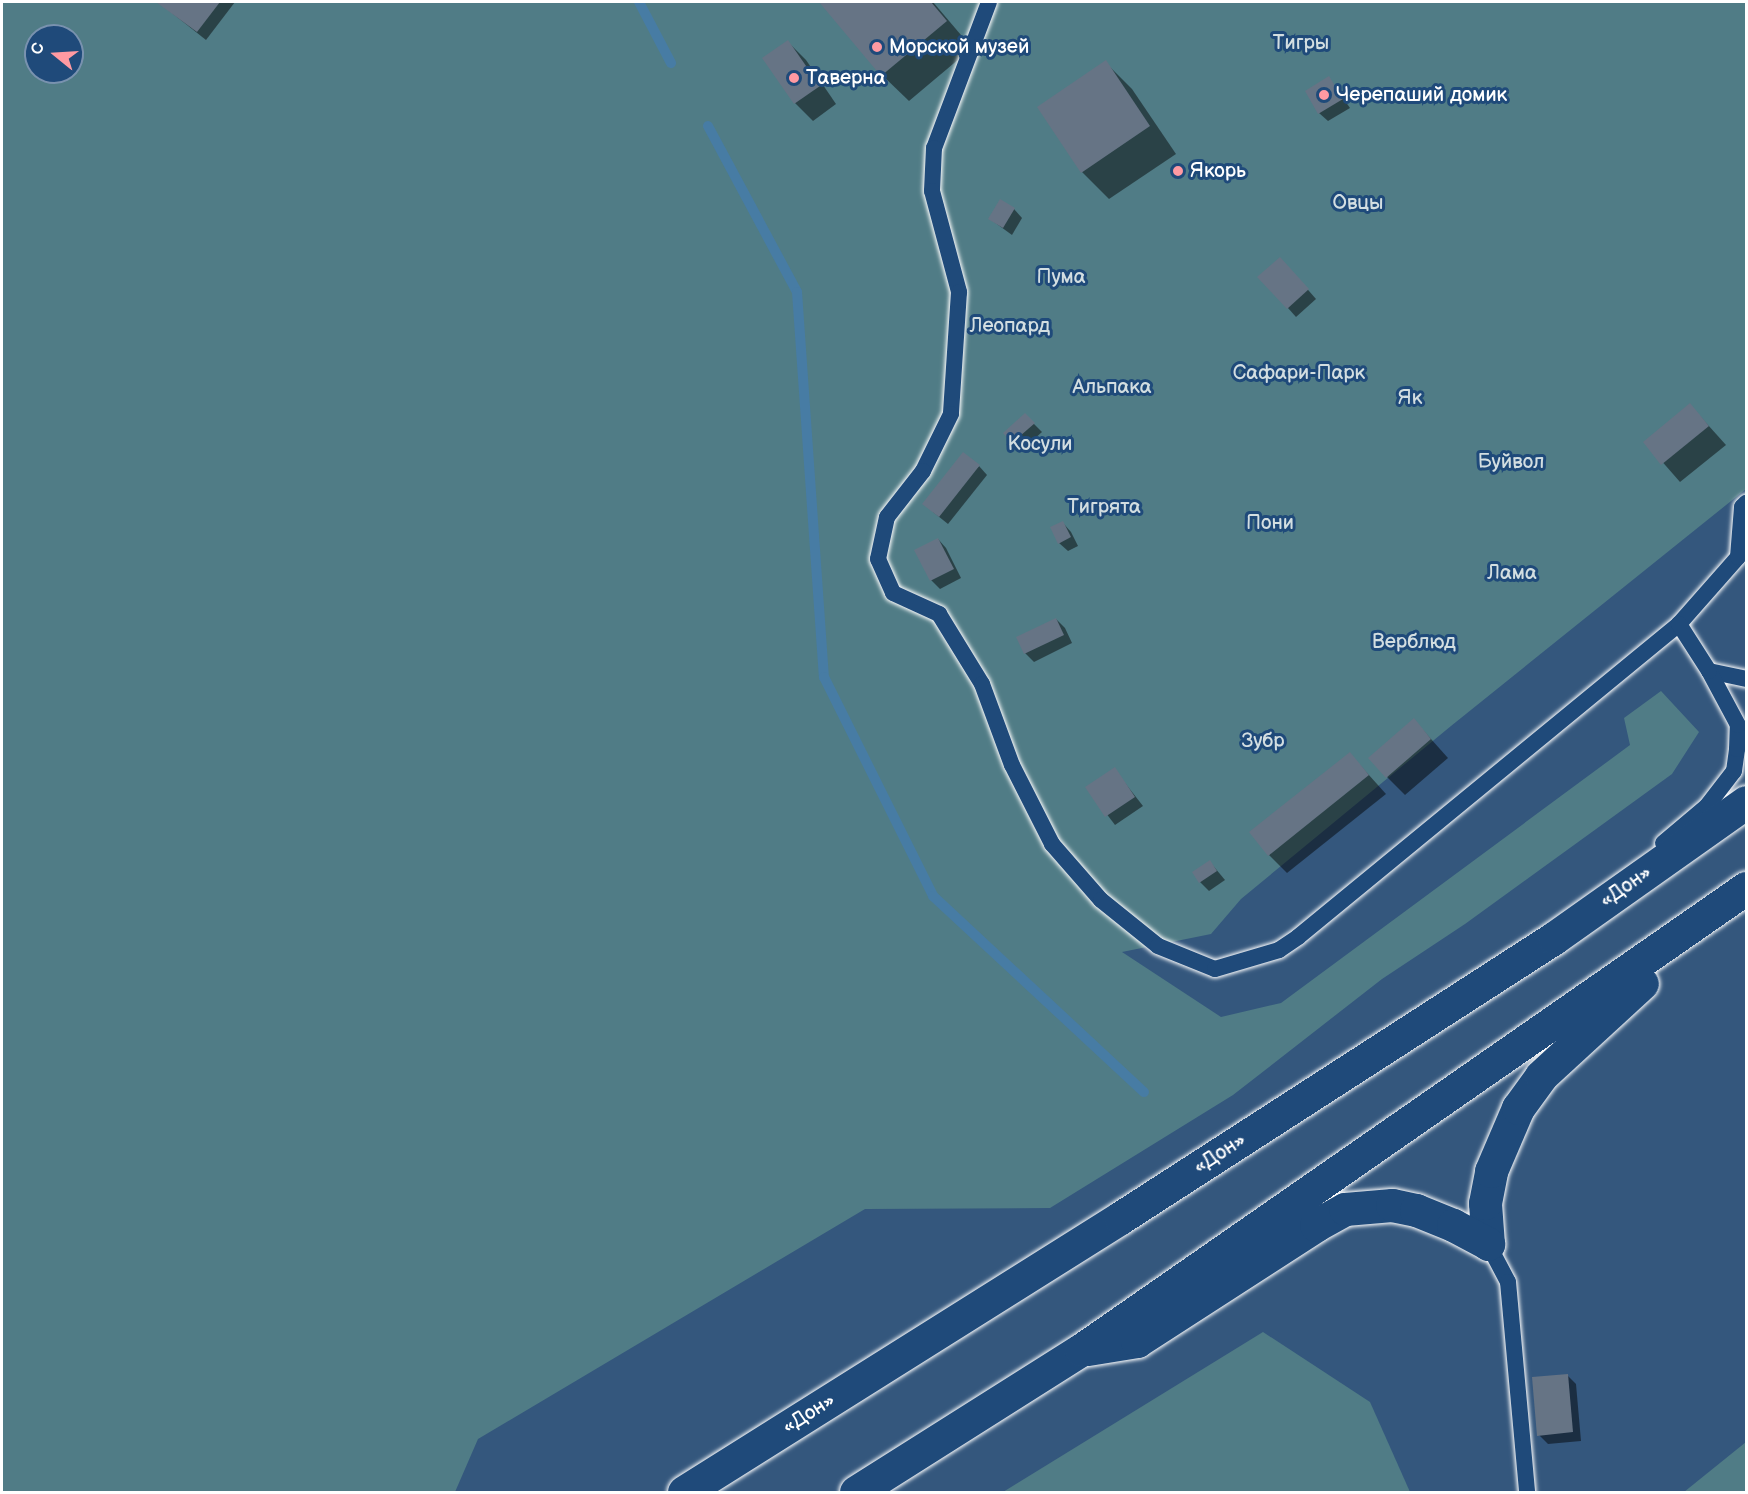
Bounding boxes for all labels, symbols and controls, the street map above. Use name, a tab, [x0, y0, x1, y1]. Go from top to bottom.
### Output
north arrow	[24, 24, 84, 84]
park label: Тигры	[1273, 31, 1329, 55]
place label: Морской музей	[889, 35, 1029, 59]
marker: Морской музей	[870, 40, 884, 54]
text: С	[28, 41, 49, 57]
place label: Таверна	[806, 66, 885, 90]
marker: Таверна	[787, 71, 801, 85]
place label: Черепаший домик	[1336, 83, 1507, 107]
marker: Черепаший домик	[1317, 88, 1331, 102]
place label: Якорь	[1190, 159, 1246, 183]
marker: Якорь	[1171, 164, 1185, 178]
park label: Овцы	[1333, 191, 1383, 215]
park label: Пума	[1036, 265, 1086, 289]
park label: Леопард	[970, 314, 1050, 338]
park label: Сафари-Парк	[1233, 361, 1365, 385]
park label: Альпака	[1073, 375, 1151, 399]
park label: Як	[1398, 386, 1422, 410]
park label: Косули	[1008, 432, 1072, 456]
park label: Буйвол	[1478, 450, 1544, 474]
park label: Тигрята	[1067, 495, 1141, 519]
park label: Пони	[1246, 511, 1294, 535]
park label: Лама	[1487, 561, 1537, 585]
park label: Верблюд	[1372, 630, 1456, 654]
park label: Зубр	[1241, 729, 1285, 753]
street label: «Дон»	[1596, 861, 1656, 913]
street label: «Дон»	[1189, 1128, 1251, 1180]
street label: «Дон»	[778, 1389, 840, 1439]

